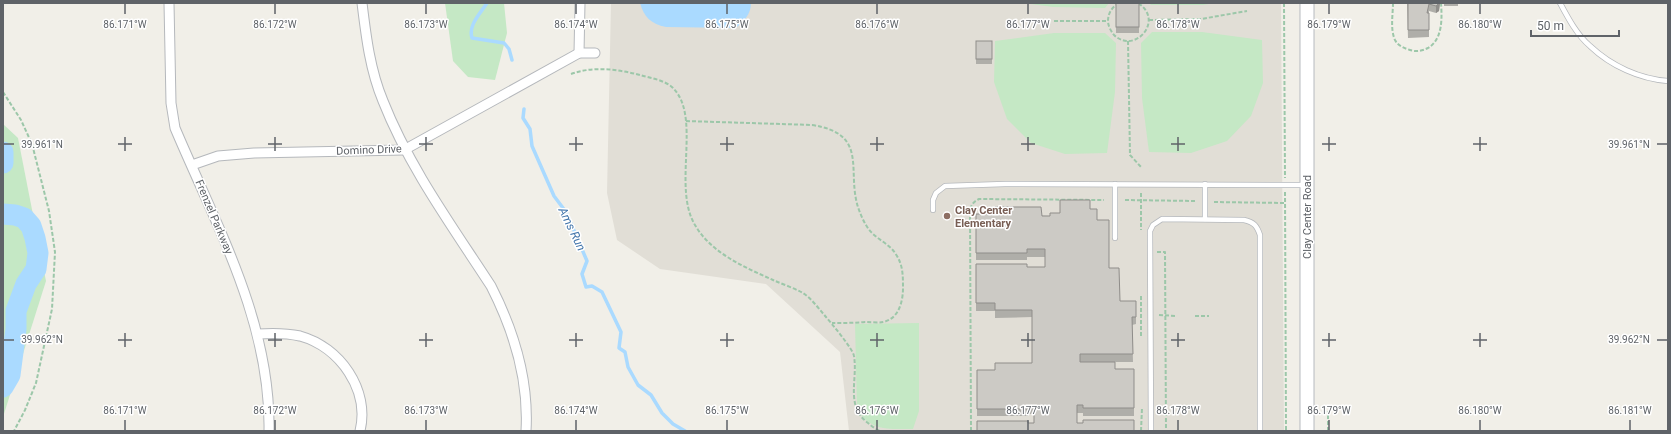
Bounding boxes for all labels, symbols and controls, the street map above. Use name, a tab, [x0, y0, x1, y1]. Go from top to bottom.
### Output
scale bar	[1531, 12, 1619, 38]
text: 86.171°W	[103, 19, 147, 30]
text: 86.172°W	[253, 19, 297, 30]
text: 86.173°W	[404, 19, 448, 30]
text: 86.174°W	[554, 19, 598, 30]
text: 86.175°W	[705, 19, 749, 30]
text: 86.176°W	[855, 19, 899, 30]
text: 86.177°W	[1006, 19, 1050, 30]
text: 86.178°W	[1156, 19, 1200, 30]
text: 86.179°W	[1307, 19, 1351, 30]
text: 86.180°W	[1458, 19, 1502, 30]
text: 50 m	[1537, 19, 1564, 33]
text: 39.961°N	[21, 139, 63, 150]
text: 39.961°N	[1608, 139, 1650, 150]
street label: Domino Drive	[336, 142, 402, 158]
street label: Clay Center Road	[1301, 175, 1314, 259]
street label: Frenzel Parkway	[192, 178, 236, 257]
water label: Ams Run	[555, 204, 589, 253]
place label: Clay Center Elementary	[955, 204, 1012, 230]
marker: Clay Center Elementary	[942, 211, 952, 221]
text: 39.962°N	[21, 334, 63, 345]
text: 39.962°N	[1608, 334, 1650, 345]
text: 86.171°W	[103, 405, 147, 416]
text: 86.172°W	[253, 405, 297, 416]
text: 86.173°W	[404, 405, 448, 416]
text: 86.174°W	[554, 405, 598, 416]
text: 86.175°W	[705, 405, 749, 416]
text: 86.176°W	[855, 405, 899, 416]
text: 86.177°W	[1006, 405, 1050, 416]
text: 86.178°W	[1156, 405, 1200, 416]
text: 86.179°W	[1307, 405, 1351, 416]
text: 86.180°W	[1458, 405, 1502, 416]
text: 86.181°W	[1608, 405, 1652, 416]

